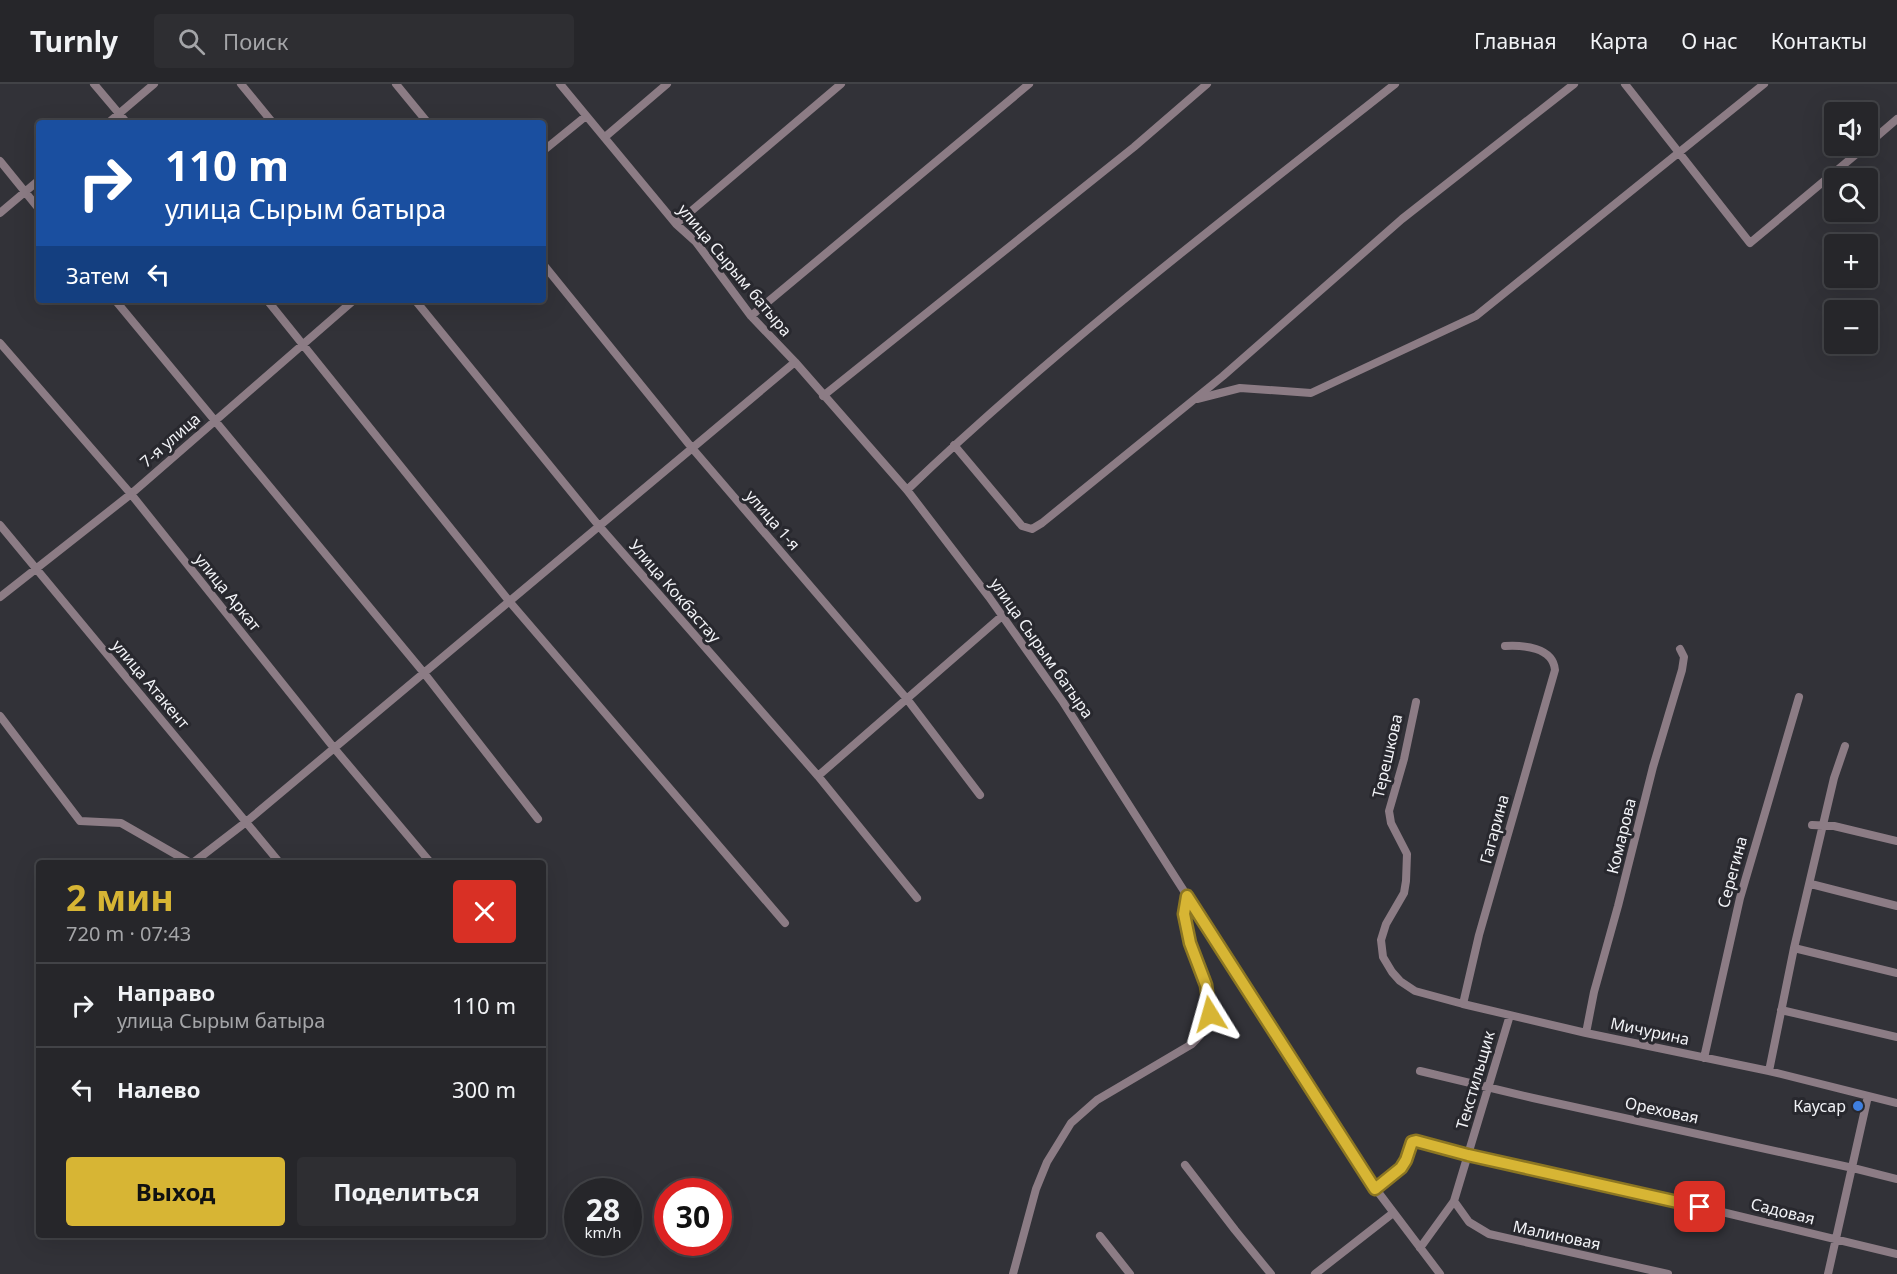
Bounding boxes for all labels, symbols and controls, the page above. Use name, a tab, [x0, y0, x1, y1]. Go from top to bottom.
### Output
search box	[154, 14, 574, 68]
text: Turnly	[30, 22, 118, 60]
icon: search	[175, 25, 208, 58]
text: Поиск	[223, 26, 288, 56]
text: Главная	[1474, 27, 1557, 55]
text: Карта	[1590, 27, 1648, 55]
text: О нас	[1681, 27, 1738, 55]
text: Контакты	[1771, 27, 1867, 55]
map controls	[1824, 102, 1878, 354]
button: sound	[1824, 102, 1878, 156]
text: 110 m	[165, 136, 289, 193]
icon: right	[66, 144, 144, 222]
button: search	[1824, 168, 1878, 222]
text: улица Сырым батыра	[165, 190, 446, 227]
street label: улица Сырым батыра	[673, 199, 797, 341]
button: +	[1824, 234, 1878, 288]
icon: left	[142, 258, 175, 291]
text: Затем	[66, 260, 130, 290]
button: −	[1824, 300, 1878, 354]
street label: 7-я улица	[135, 408, 205, 472]
street label: улица 1-я	[741, 485, 805, 555]
street label: Улица Кокбастау	[624, 535, 726, 648]
street label: улица Аркат	[190, 549, 266, 636]
street label: улица Сырым батыра	[985, 573, 1099, 723]
street label: улица Атакент	[107, 635, 195, 734]
street label: Терешкова	[1367, 712, 1407, 800]
street label: Гагарина	[1474, 792, 1514, 866]
street label: Комарова	[1601, 796, 1641, 876]
street label: Серегина	[1712, 834, 1752, 910]
text: 2 мин	[66, 873, 174, 922]
button: close	[453, 880, 516, 943]
text: 720 m · 07:43	[66, 920, 191, 947]
text: Направо	[117, 977, 215, 1007]
position arrow	[1178, 982, 1242, 1046]
icon: right	[66, 989, 99, 1022]
text: 110 m	[452, 990, 516, 1020]
text: улица Сырым батыра	[117, 1007, 325, 1034]
street label: Мичурина	[1608, 1012, 1692, 1050]
street label: Текстильщик	[1450, 1028, 1500, 1132]
icon: left	[66, 1073, 99, 1106]
text: Налево	[117, 1074, 200, 1104]
text: 300 m	[452, 1074, 516, 1104]
street label: Ореховая	[1623, 1091, 1701, 1129]
place label: Каусар	[1793, 1095, 1846, 1117]
marker: Каусар	[1851, 1099, 1865, 1113]
button: Выход	[66, 1157, 285, 1226]
button: Поделиться	[297, 1157, 516, 1226]
speed limit sign: 30	[654, 1178, 732, 1256]
pin	[1674, 1181, 1725, 1232]
text: 28	[586, 1189, 620, 1230]
icon: arrive	[1683, 1190, 1716, 1223]
street label: Садовая	[1749, 1192, 1817, 1230]
street label: Малиновая	[1511, 1215, 1603, 1255]
text: km/h	[585, 1222, 621, 1242]

